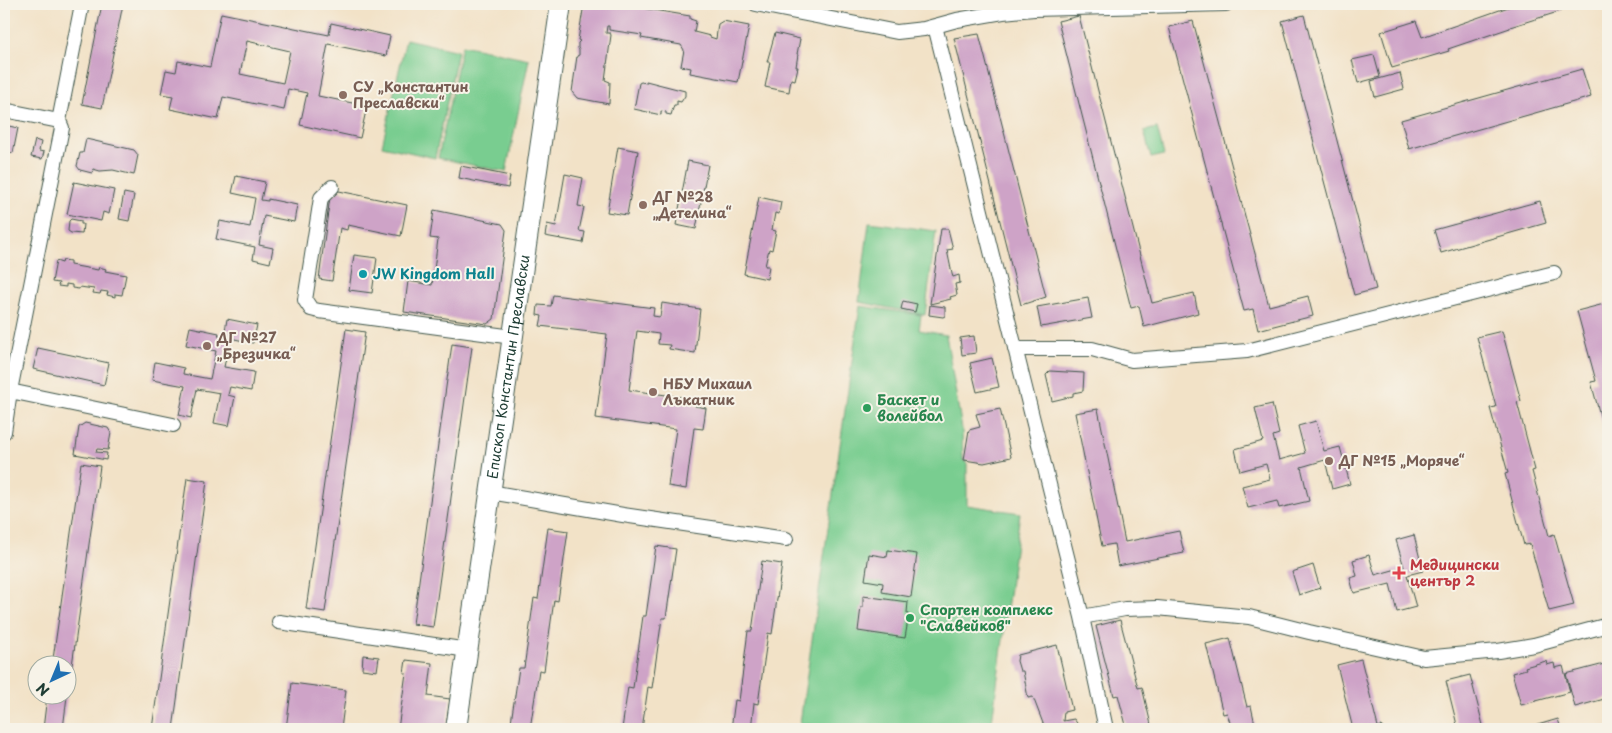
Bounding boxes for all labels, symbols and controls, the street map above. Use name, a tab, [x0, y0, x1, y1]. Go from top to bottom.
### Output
place label: СУ „Константин Преславски“	[353, 76, 469, 113]
marker: СУ „Константин Преславски“	[337, 89, 349, 101]
place label: ДГ №28 „Детелина“	[652, 186, 732, 223]
marker: ДГ №28 „Детелина“	[637, 199, 649, 211]
street label: Епископ Константин Преславски	[481, 253, 535, 480]
place label: JW Kingdom Hall	[373, 263, 494, 284]
marker: JW Kingdom Hall	[357, 268, 369, 280]
place label: ДГ №27 „Брезичка“	[216, 327, 296, 364]
marker: ДГ №27 „Брезичка“	[201, 340, 213, 352]
place label: НБУ Михаил Лъкатник	[663, 373, 752, 410]
marker: НБУ Михаил Лъкатник	[647, 386, 659, 398]
place label: Баскет и волейбол	[877, 389, 943, 426]
marker: Баскет и волейбол	[861, 402, 873, 414]
place label: ДГ №15 „Моряче“	[1338, 450, 1465, 471]
marker: ДГ №15 „Моряче“	[1323, 455, 1335, 467]
place label: Медицински център 2	[1410, 554, 1500, 591]
marker: Медицински център 2	[1392, 566, 1406, 580]
place label: Спортен комплекс "Славейков"	[920, 599, 1053, 636]
marker: Спортен комплекс "Славейков"	[904, 612, 916, 624]
north arrow	[28, 656, 78, 706]
text: N	[31, 678, 54, 701]

